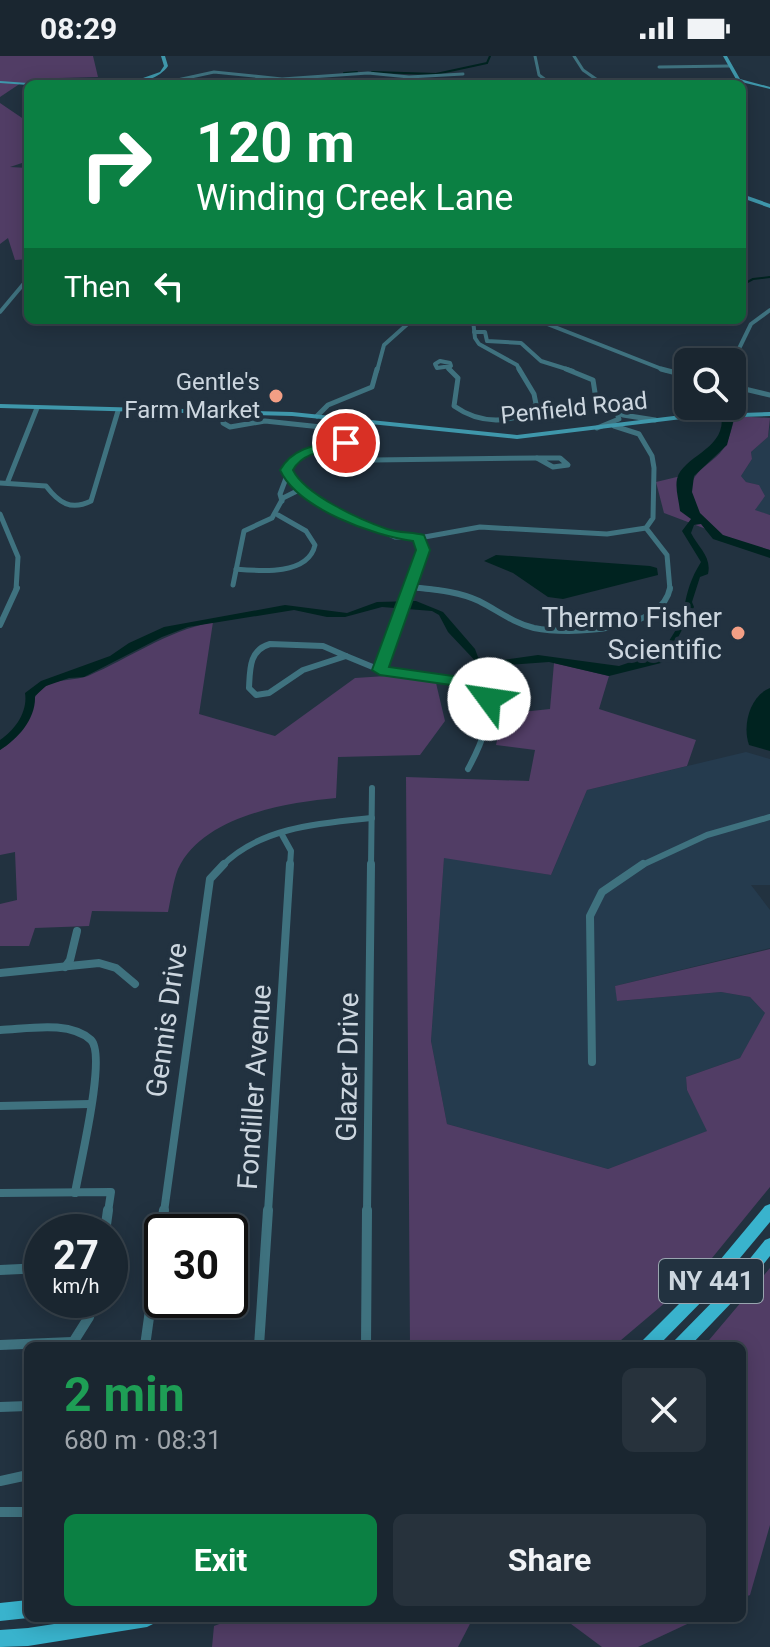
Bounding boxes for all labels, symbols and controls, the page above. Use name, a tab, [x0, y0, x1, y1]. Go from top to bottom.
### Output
text: 08:29	[40, 11, 117, 46]
text: 120 m	[196, 110, 355, 176]
icon: right	[64, 112, 168, 216]
text: Winding Creek Lane	[196, 177, 513, 219]
icon: left	[147, 264, 191, 308]
text: Then	[64, 269, 131, 304]
map controls	[674, 348, 746, 420]
button: search	[674, 348, 746, 420]
place label: Gentle's Farm Market	[124, 368, 260, 424]
street label: Penfield Road	[499, 386, 649, 430]
marker: Gentle's Farm Market	[267, 387, 285, 405]
pin	[312, 409, 380, 477]
icon: arrive	[324, 421, 368, 465]
place label: Thermo Fisher Scientific	[542, 601, 723, 666]
marker: Thermo Fisher Scientific	[729, 624, 747, 642]
position arrow	[447, 657, 531, 741]
street label: Gennis Drive	[139, 941, 194, 1100]
street label: Fondiller Avenue	[231, 983, 278, 1191]
street label: Glazer Drive	[330, 992, 365, 1142]
speed limit sign: 30	[144, 1214, 248, 1318]
text: 27	[53, 1232, 99, 1279]
road number: NY 441	[659, 1259, 763, 1303]
text: km/h	[53, 1274, 99, 1298]
text: 2 min	[64, 1366, 185, 1423]
button: close	[622, 1368, 706, 1452]
text: 680 m · 08:31	[64, 1425, 222, 1455]
button: Exit	[64, 1514, 377, 1606]
button: Share	[393, 1514, 706, 1606]

